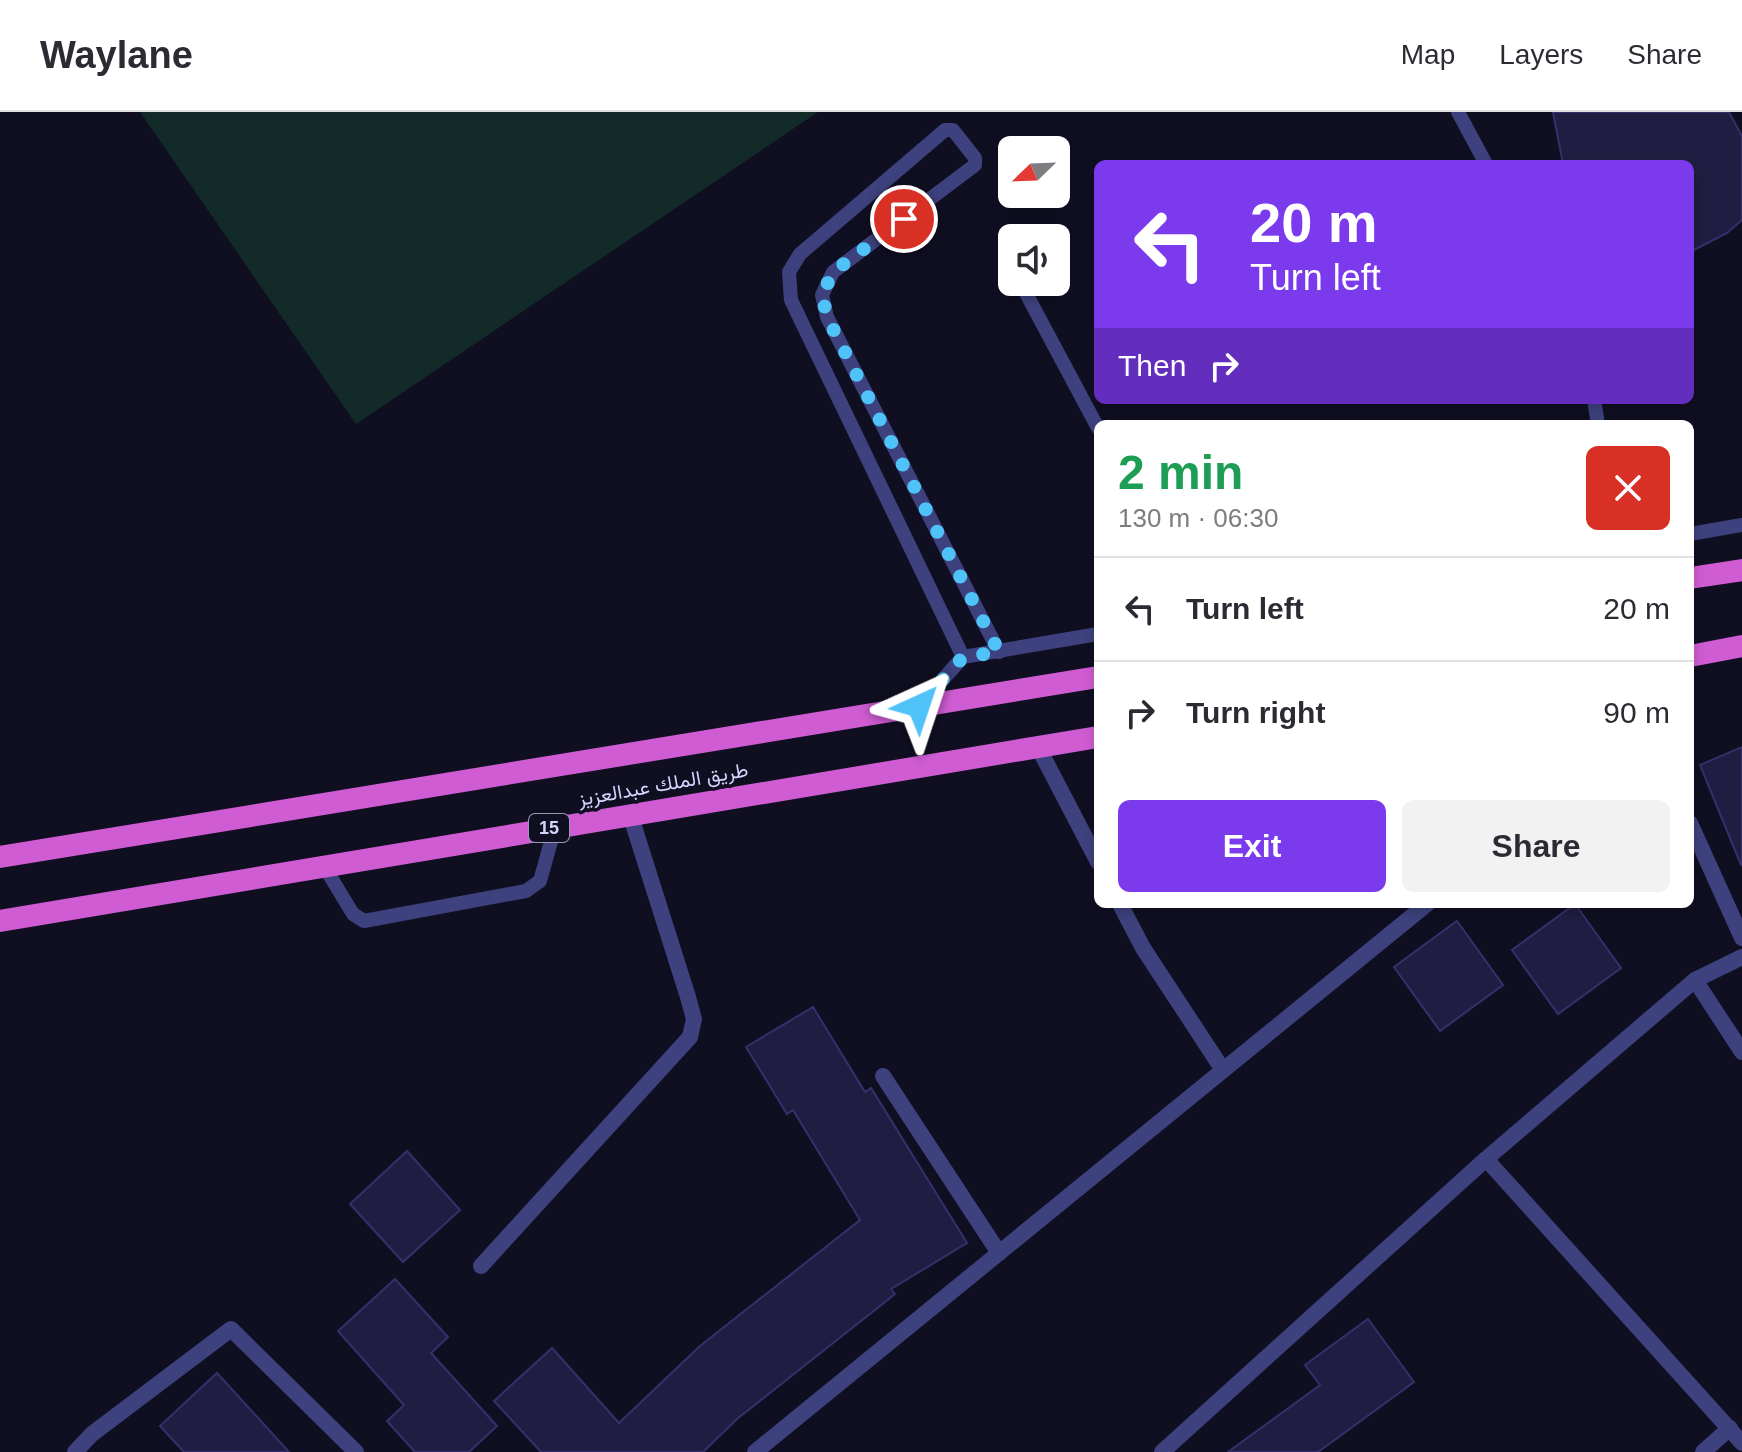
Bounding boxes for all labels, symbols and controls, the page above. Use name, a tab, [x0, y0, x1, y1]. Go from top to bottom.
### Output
text: Waylane	[40, 34, 193, 76]
text: Map	[1401, 39, 1455, 70]
text: Layers	[1499, 39, 1583, 70]
text: Share	[1627, 39, 1702, 70]
north arrow	[998, 136, 1070, 208]
map controls	[998, 136, 1070, 296]
pin	[870, 185, 938, 253]
text: 20 m	[1250, 191, 1378, 254]
icon: left	[1118, 192, 1222, 296]
icon: arrive	[882, 197, 926, 241]
button: sound	[998, 224, 1070, 296]
text: Turn left	[1250, 257, 1381, 298]
icon: right	[1202, 344, 1246, 388]
text: Then	[1118, 349, 1186, 382]
text: 2 min	[1118, 446, 1243, 499]
button: close	[1586, 446, 1670, 530]
text: 130 m · 06:30	[1118, 503, 1278, 533]
icon: left	[1118, 587, 1162, 631]
text: Turn left	[1186, 592, 1304, 625]
text: 20 m	[1603, 592, 1670, 625]
position arrow	[877, 664, 961, 748]
icon: right	[1118, 691, 1162, 735]
text: Turn right	[1186, 696, 1325, 729]
text: 90 m	[1603, 696, 1670, 729]
street label: طريق الملك عبدالعزيز	[575, 758, 750, 812]
button: Exit	[1118, 800, 1386, 892]
button: Share	[1402, 800, 1670, 892]
road number: 15	[529, 814, 569, 842]

